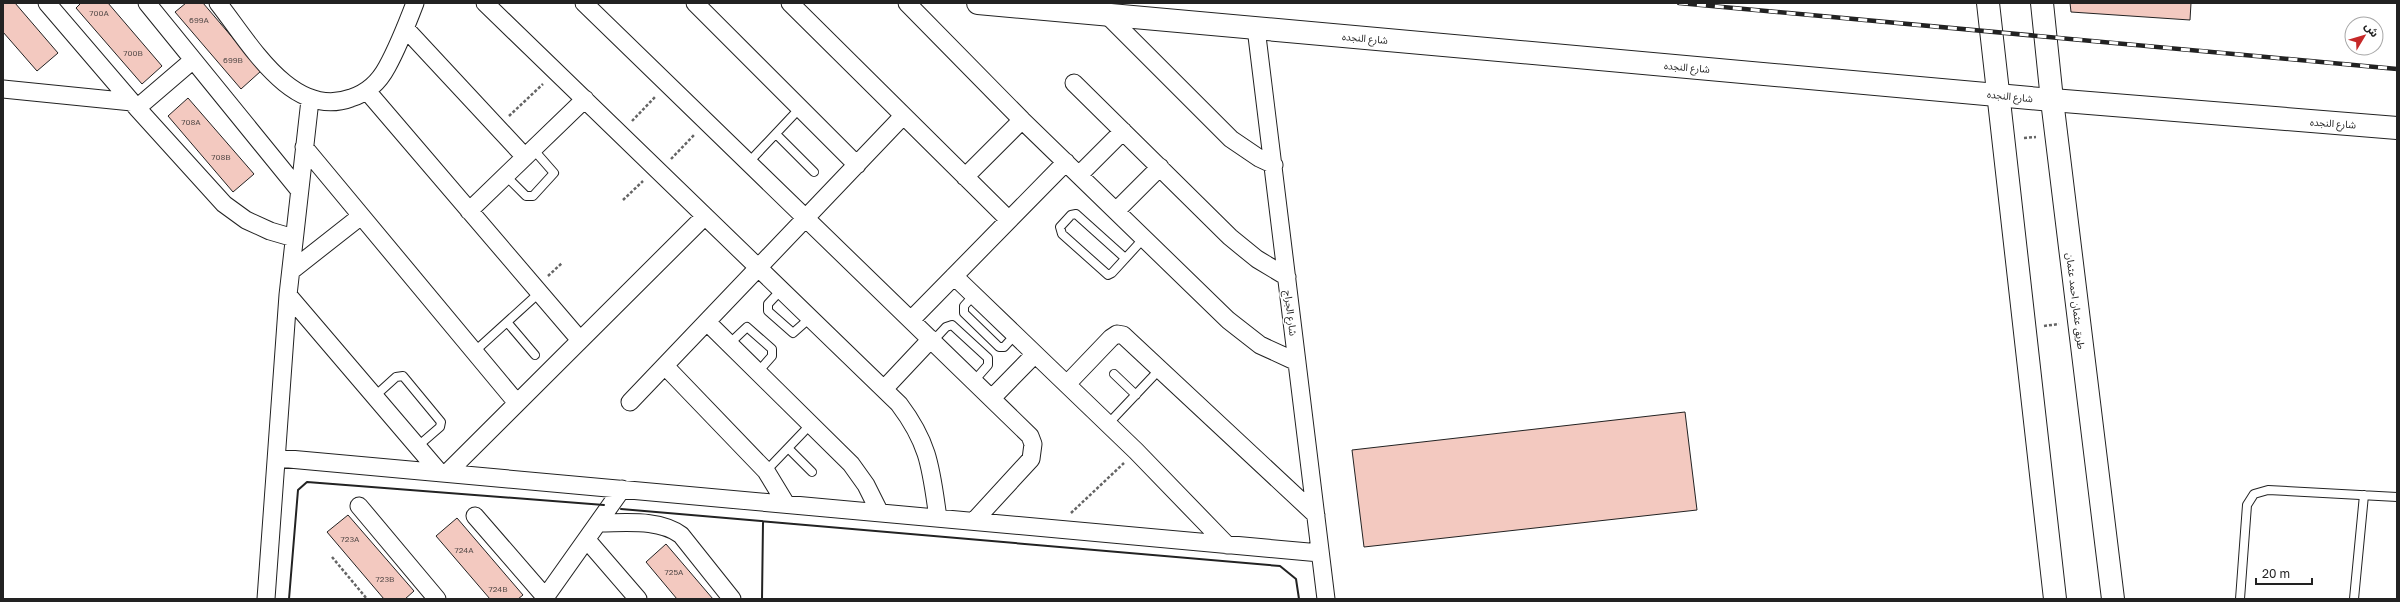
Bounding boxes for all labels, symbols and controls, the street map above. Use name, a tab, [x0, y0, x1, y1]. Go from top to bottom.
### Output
house number: 700A	[89, 8, 109, 18]
house number: 699A	[189, 15, 210, 25]
north arrow	[2344, 16, 2384, 56]
text: ش	[2362, 20, 2382, 40]
street label: شارع النجده	[1341, 30, 1389, 48]
house number: 700B	[123, 48, 143, 58]
house number: 699B	[223, 55, 243, 65]
street label: شارع النجده	[1663, 59, 1711, 77]
street label: شارع النجده	[1986, 88, 2034, 106]
street label: شارع النجده	[2309, 115, 2357, 133]
house number: 708A	[181, 117, 201, 127]
house number: 708B	[211, 152, 231, 162]
street label: طريق عثمان احمد عثمان	[2063, 252, 2088, 350]
street label: شارع الجراج	[1280, 290, 1300, 337]
house number: 723A	[341, 534, 360, 544]
house number: 724A	[454, 545, 474, 555]
scale bar	[2256, 560, 2312, 586]
text: 20 m	[2262, 566, 2290, 581]
house number: 725A	[665, 567, 684, 577]
house number: 723B	[376, 574, 394, 584]
house number: 724B	[488, 584, 508, 594]

